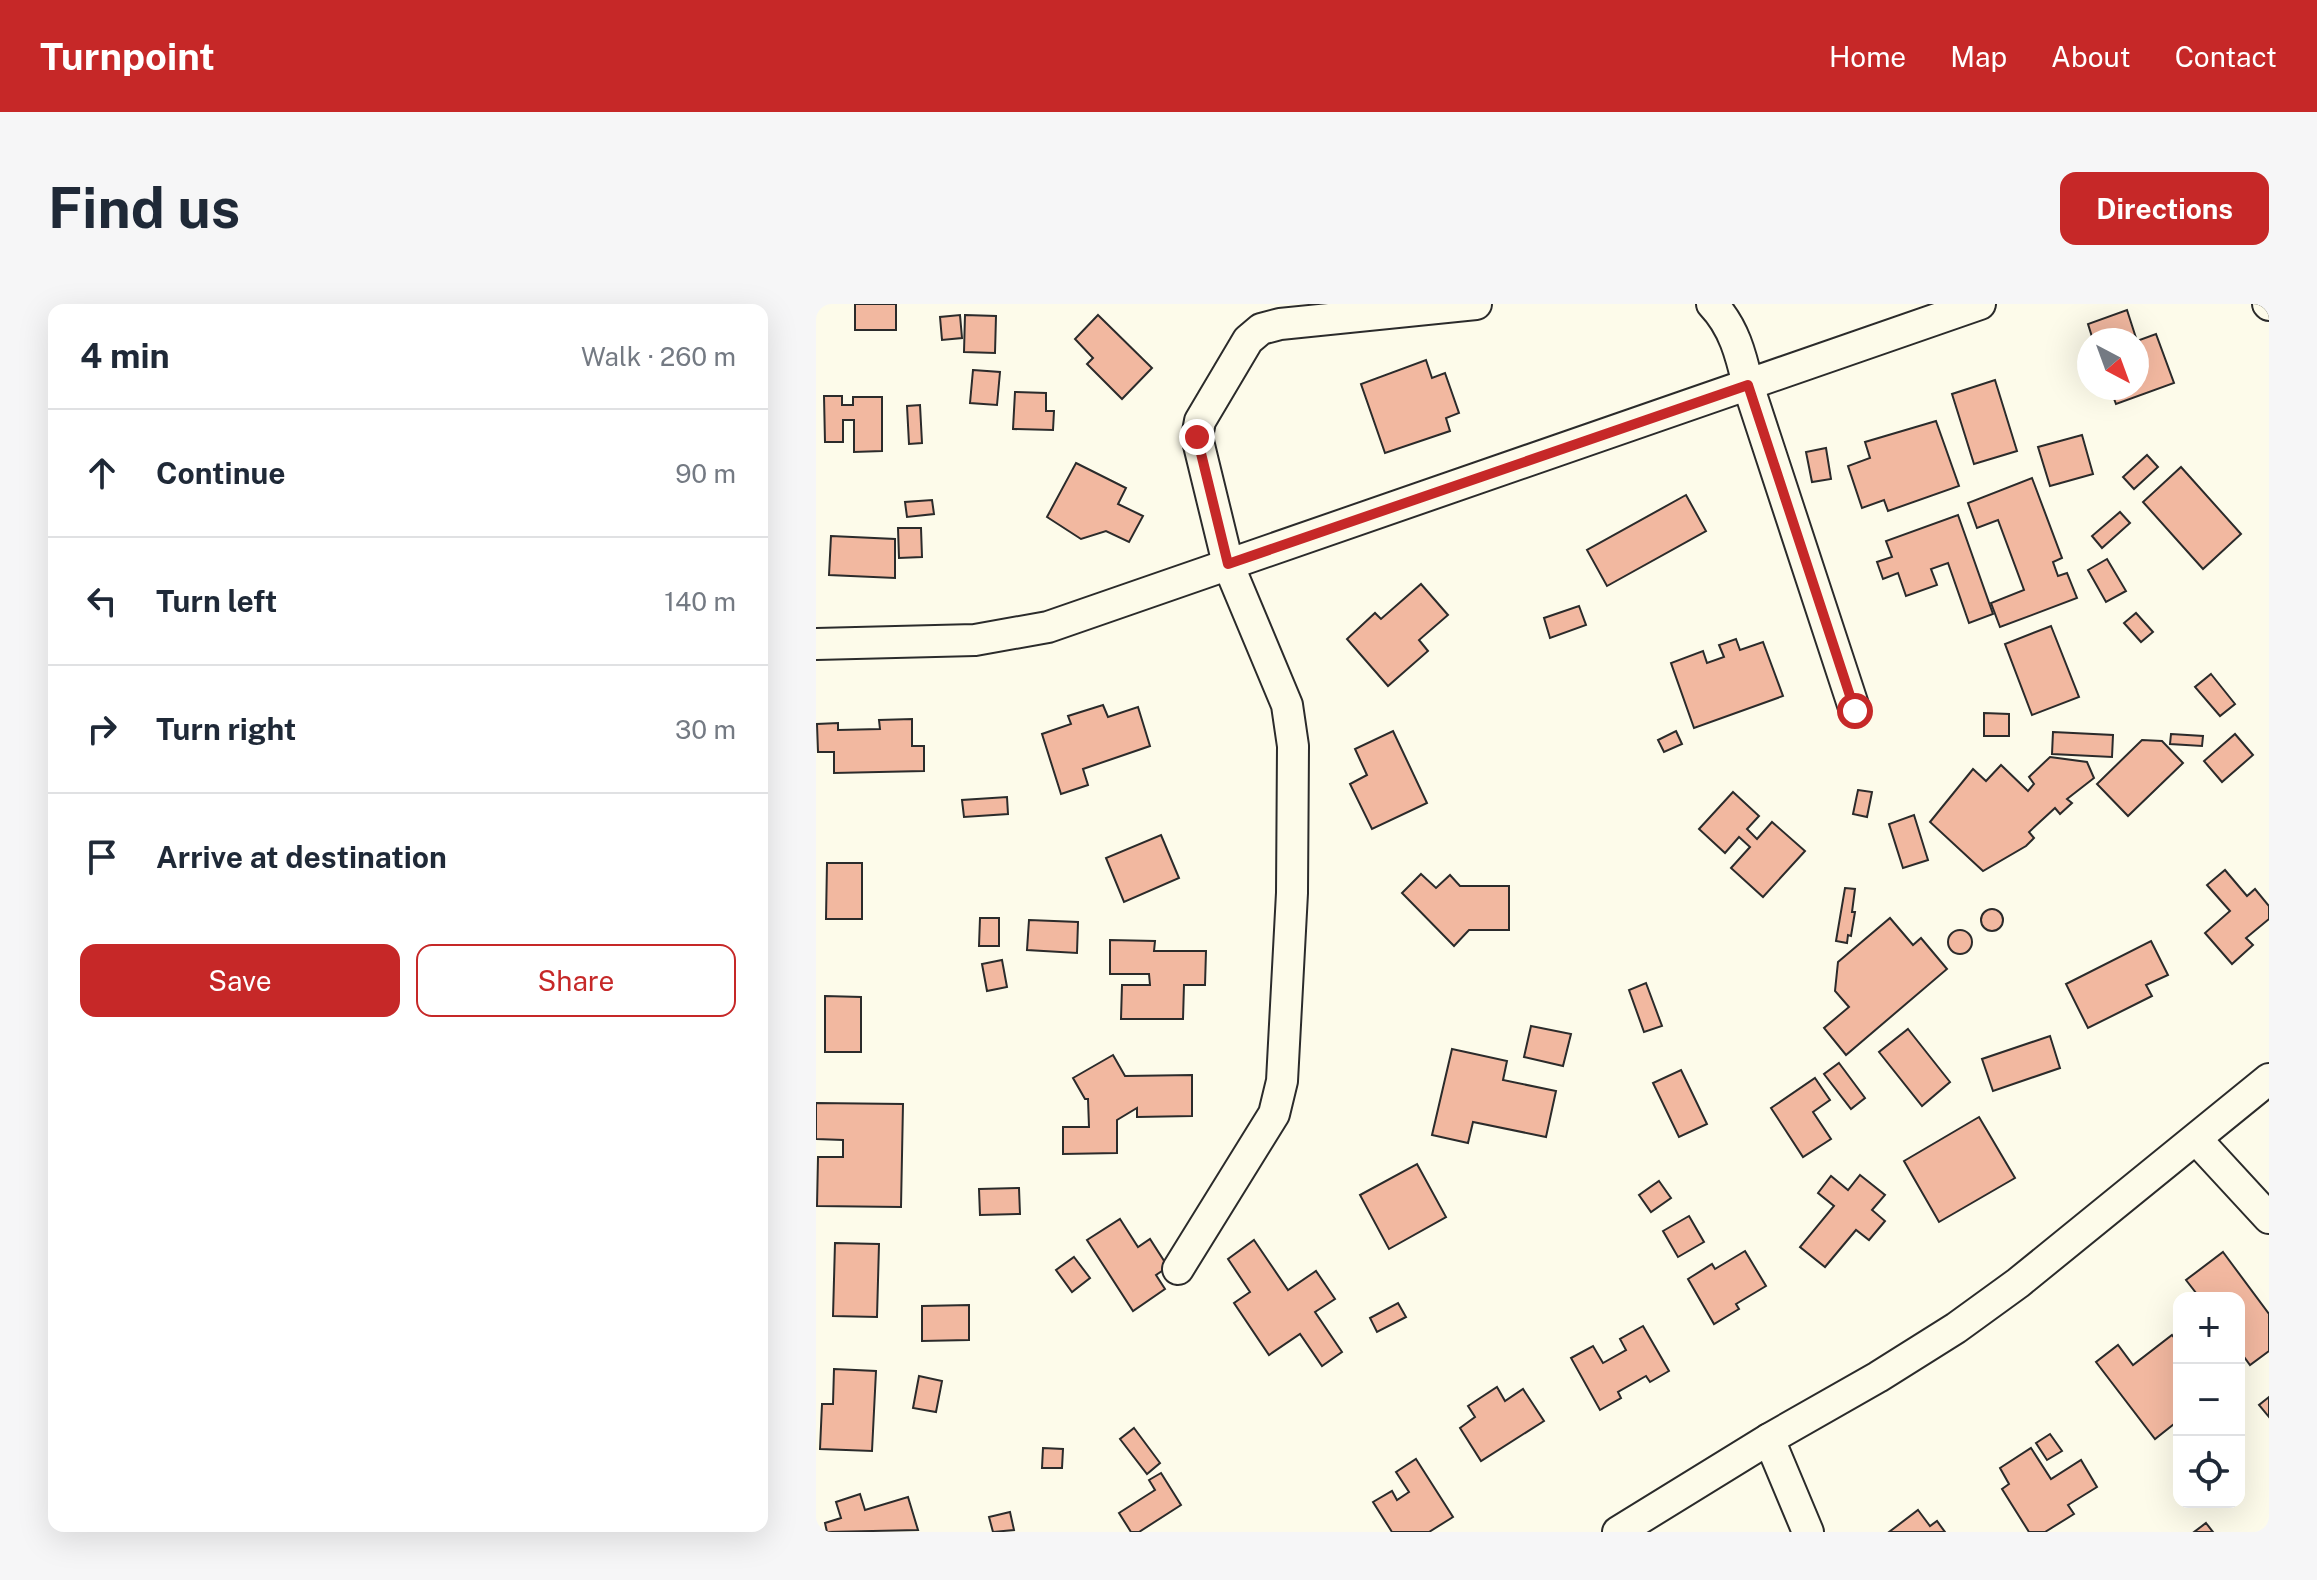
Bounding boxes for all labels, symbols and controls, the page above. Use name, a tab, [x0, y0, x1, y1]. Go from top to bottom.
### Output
text: Turnpoint	[40, 34, 215, 79]
text: Home	[1829, 40, 1906, 73]
text: Map	[1950, 40, 2007, 73]
text: About	[2051, 40, 2131, 73]
text: Contact	[2175, 40, 2277, 73]
button: Directions	[2060, 172, 2269, 245]
text: Find us	[48, 175, 240, 241]
north arrow	[2077, 328, 2149, 400]
text: 4 min	[80, 336, 170, 376]
text: Walk · 260 m	[581, 341, 736, 372]
route end	[1179, 419, 1215, 455]
icon: ahead	[80, 451, 124, 495]
text: Continue	[156, 455, 286, 491]
text: 90 m	[675, 458, 736, 489]
icon: left	[80, 579, 124, 623]
text: Turn left	[156, 583, 277, 619]
text: 140 m	[664, 586, 736, 617]
route start	[1837, 693, 1873, 729]
icon: right	[80, 707, 124, 751]
text: Turn right	[156, 711, 296, 747]
text: 30 m	[675, 714, 736, 745]
icon: arrive	[80, 835, 124, 879]
text: Arrive at destination	[156, 839, 447, 875]
button: Save	[80, 944, 400, 1017]
button: Share	[416, 944, 736, 1017]
map controls	[2173, 1292, 2245, 1508]
button: +	[2173, 1292, 2245, 1364]
button: −	[2173, 1364, 2245, 1436]
button: locate	[2173, 1436, 2245, 1508]

